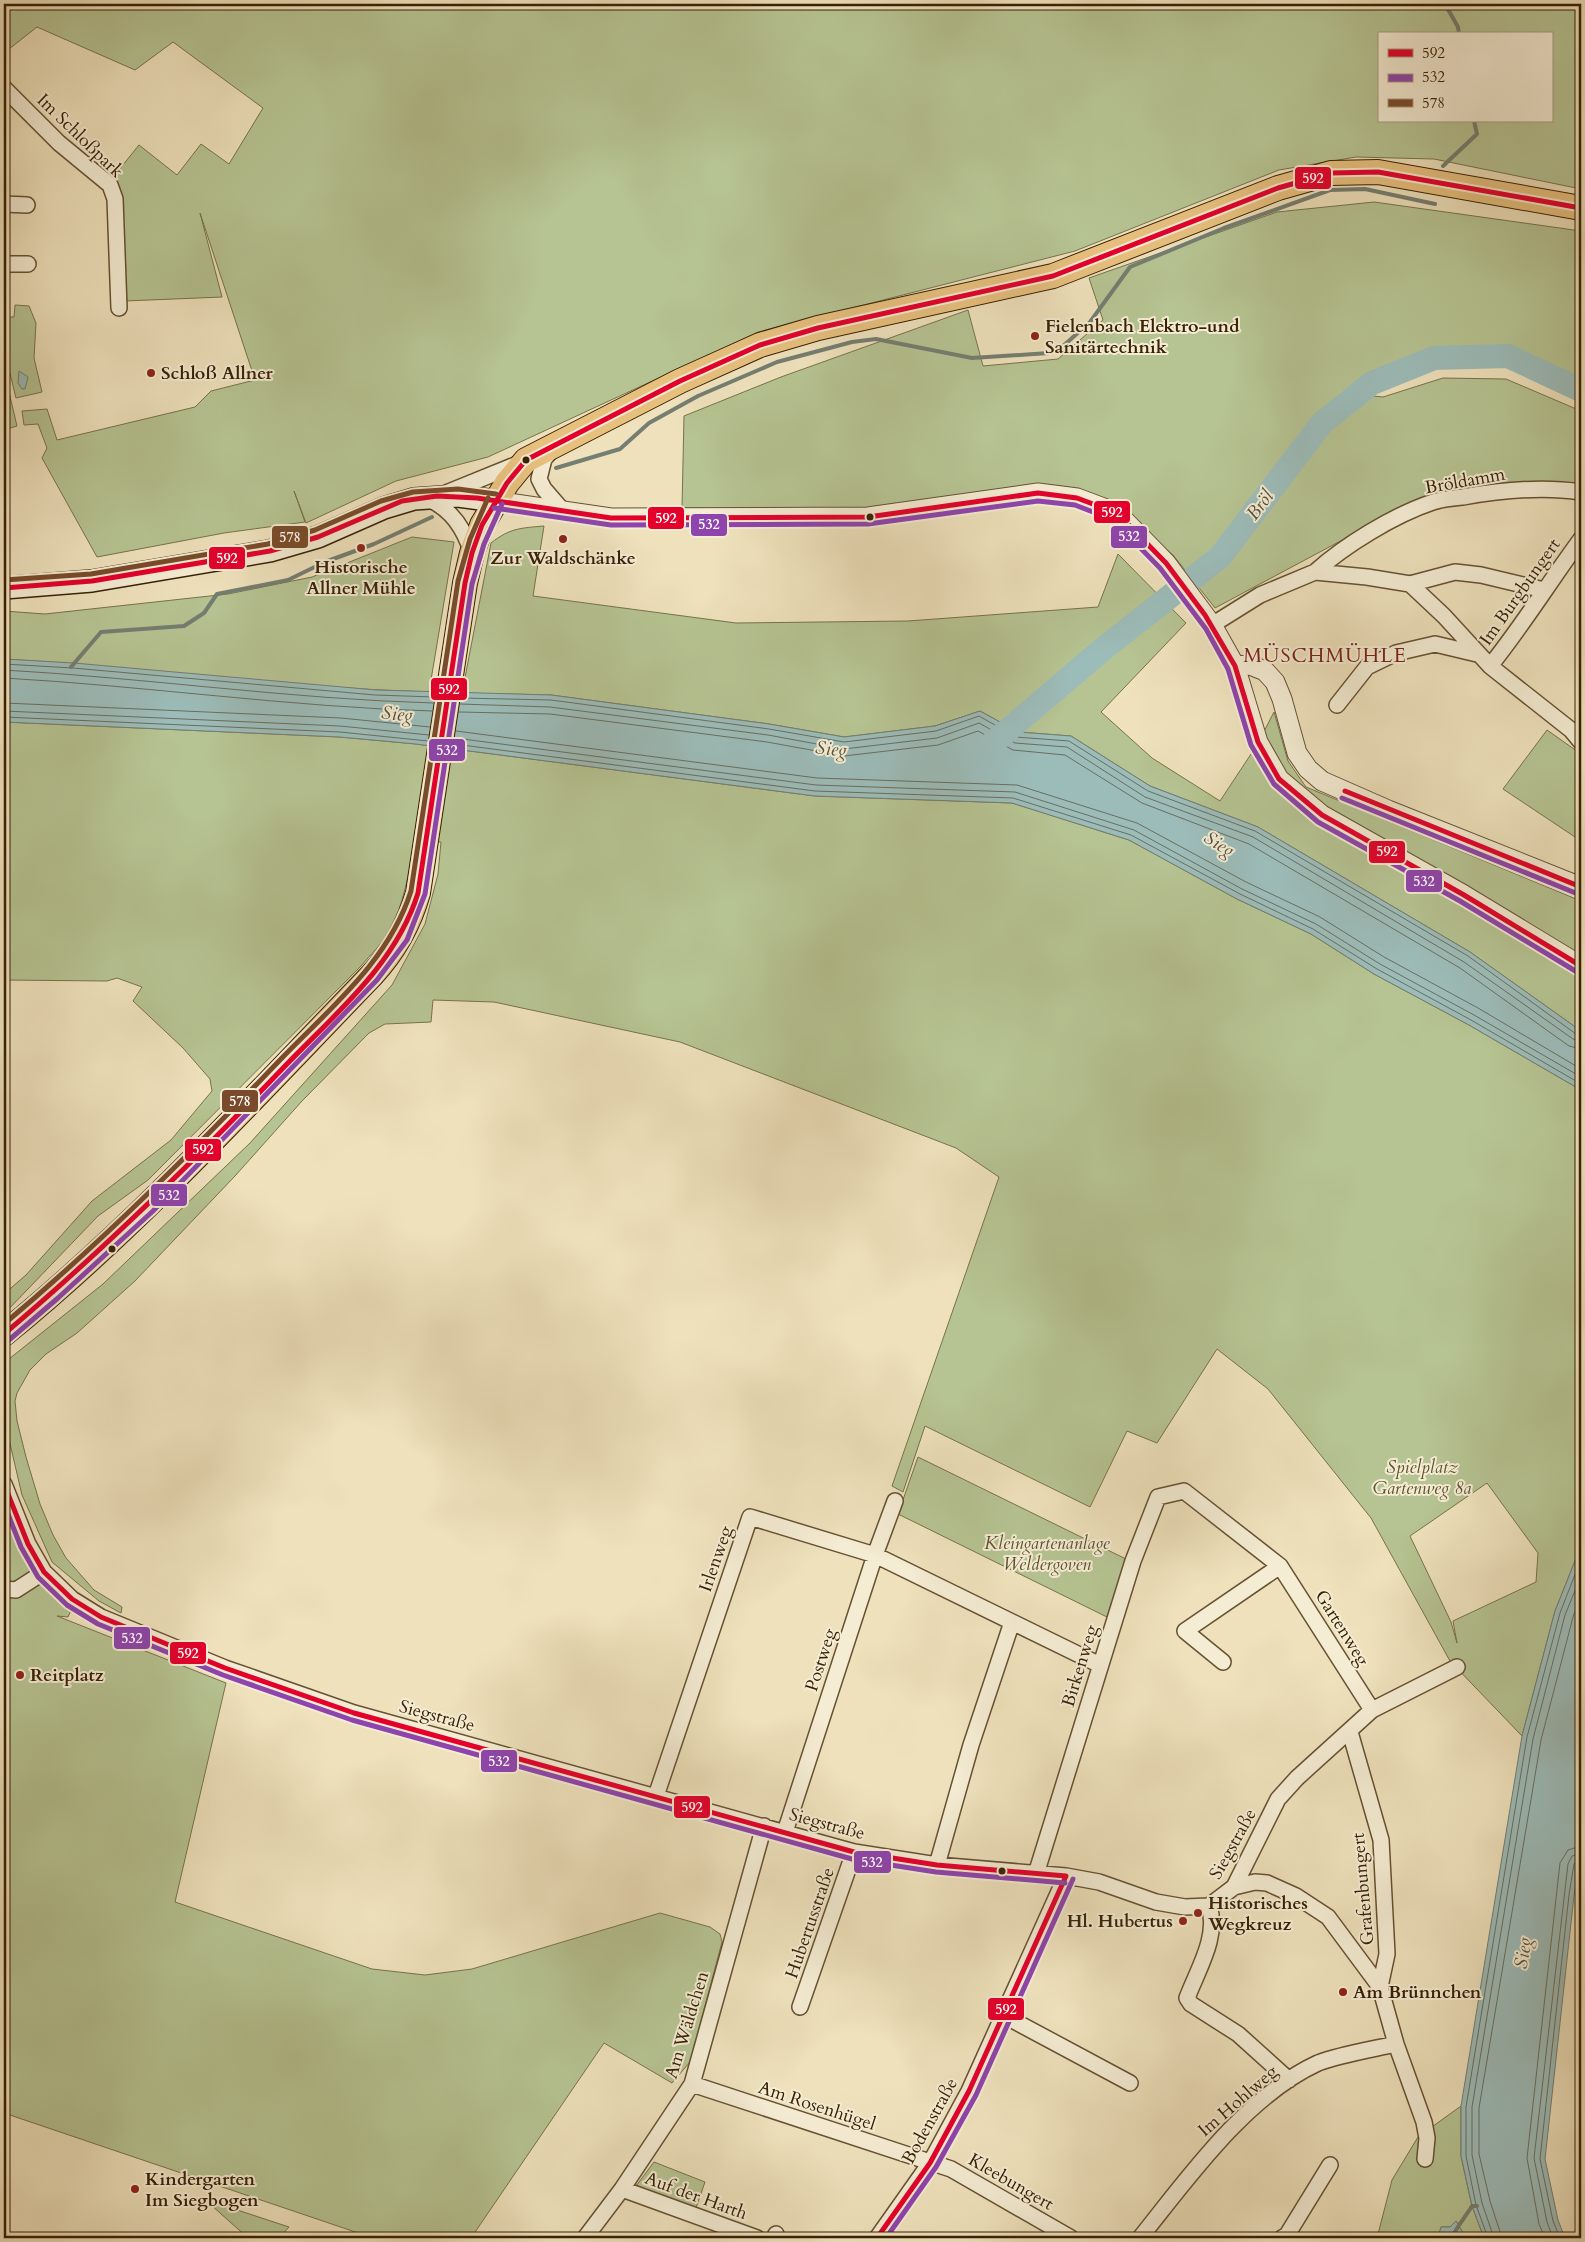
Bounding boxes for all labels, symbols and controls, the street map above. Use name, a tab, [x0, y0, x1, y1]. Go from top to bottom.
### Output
legend	[1378, 32, 1552, 122]
text: 592	[1422, 43, 1445, 63]
text: 532	[1422, 67, 1445, 87]
street label: Im Schloßpark	[31, 88, 129, 184]
text: 578	[1422, 93, 1445, 113]
line badge: 592	[1294, 166, 1332, 190]
text: 592	[1302, 169, 1324, 188]
place label: Fielenbach Elektro-und Sanitärtechnik	[1045, 314, 1240, 360]
marker: Fielenbach Elektro-und Sanitärtechnik	[1029, 330, 1041, 342]
place label: Schloß Allner	[161, 361, 273, 386]
marker: Schloß Allner	[145, 367, 157, 379]
unlabelled marker	[521, 455, 531, 465]
street label: Bröldamm	[1423, 462, 1508, 500]
water label: Bröl	[1240, 484, 1280, 525]
line badge: 592	[1093, 500, 1131, 524]
text: 592	[1101, 503, 1123, 522]
line badge: 592	[647, 506, 685, 530]
text: 592	[655, 509, 677, 528]
unlabelled marker	[865, 512, 875, 522]
line badge: 532	[690, 513, 728, 537]
text: 532	[698, 515, 720, 534]
line badge: 578	[271, 525, 309, 549]
line badge: 532	[1110, 525, 1148, 549]
text: 532	[1118, 527, 1140, 546]
text: 578	[279, 528, 301, 547]
marker: Zur Waldschänke	[557, 533, 569, 545]
street label: Im Burgbungert	[1474, 533, 1566, 650]
marker: Historische Allner Mühle	[355, 542, 367, 554]
line badge: 592	[208, 546, 246, 570]
place label: Zur Waldschänke	[490, 546, 636, 571]
text: 592	[216, 549, 238, 568]
place label: Historische Allner Mühle	[306, 555, 416, 601]
district label: MÜSCHMÜHLE	[1243, 642, 1407, 669]
line badge: 592	[430, 677, 468, 701]
text: 592	[438, 680, 460, 699]
water label: Sieg	[380, 700, 414, 728]
water label: Sieg	[814, 735, 848, 763]
line badge: 532	[428, 738, 466, 762]
text: 532	[436, 741, 458, 760]
water label: Sieg	[1199, 825, 1240, 864]
line badge: 592	[1368, 840, 1406, 864]
text: 592	[1376, 842, 1398, 861]
line badge: 532	[1405, 869, 1443, 893]
text: 532	[1413, 872, 1435, 891]
line badge: 578	[221, 1089, 259, 1113]
text: 578	[229, 1092, 251, 1111]
line badge: 592	[184, 1138, 222, 1162]
text: 592	[192, 1140, 214, 1159]
line badge: 532	[150, 1183, 188, 1207]
text: 532	[158, 1186, 180, 1205]
unlabelled marker	[107, 1244, 117, 1254]
park label: Spielplatz Gartenweg 8a	[1373, 1455, 1471, 1501]
street label: Irlenweg	[693, 1522, 739, 1595]
park label: Kleingartenanlage Weldergoven	[984, 1531, 1111, 1577]
street label: Gartenweg	[1309, 1585, 1376, 1672]
street label: Birkenweg	[1056, 1621, 1105, 1710]
street label: Postweg	[799, 1624, 843, 1695]
line badge: 532	[113, 1626, 151, 1650]
text: 532	[121, 1629, 143, 1648]
line badge: 592	[169, 1641, 207, 1665]
text: 592	[177, 1644, 199, 1663]
place label: Reitplatz	[30, 1663, 104, 1688]
marker: Reitplatz	[14, 1669, 26, 1681]
street label: Siegstraße	[396, 1694, 478, 1738]
line badge: 532	[480, 1749, 518, 1773]
text: 532	[488, 1752, 510, 1771]
line badge: 592	[673, 1795, 711, 1819]
text: 592	[681, 1798, 703, 1817]
street label: Siegstraße	[786, 1802, 868, 1846]
street label: Siegstraße	[1203, 1804, 1263, 1884]
street label: Grafenbungert	[1346, 1831, 1380, 1946]
line badge: 532	[853, 1850, 892, 1874]
text: 532	[861, 1853, 883, 1872]
street label: Hubertusstraße	[779, 1864, 841, 1982]
unlabelled marker	[997, 1866, 1007, 1876]
place label: Historisches Wegkreuz	[1207, 1891, 1308, 1937]
marker: Historisches Wegkreuz	[1192, 1907, 1204, 1919]
place label: Hl. Hubertus	[1067, 1909, 1173, 1934]
marker: Hl. Hubertus	[1177, 1915, 1189, 1927]
water label: Sieg	[1508, 1935, 1538, 1970]
street label: Am Wäldchen	[659, 1967, 715, 2082]
place label: Am Brünnchen	[1353, 1980, 1482, 2005]
marker: Am Brünnchen	[1337, 1986, 1349, 1998]
line badge: 592	[987, 1997, 1025, 2021]
text: 592	[995, 2000, 1017, 2019]
street label: Im Hohlweg	[1193, 2059, 1284, 2143]
street label: Bodenstraße	[896, 2073, 964, 2169]
street label: Am Rosenhügel	[755, 2075, 879, 2137]
street label: Kleebungert	[964, 2148, 1058, 2217]
street label: Auf der Harth	[641, 2166, 751, 2226]
place label: Kindergarten Im Siegbogen	[145, 2167, 259, 2213]
marker: Kindergarten Im Siegbogen	[129, 2183, 141, 2195]

